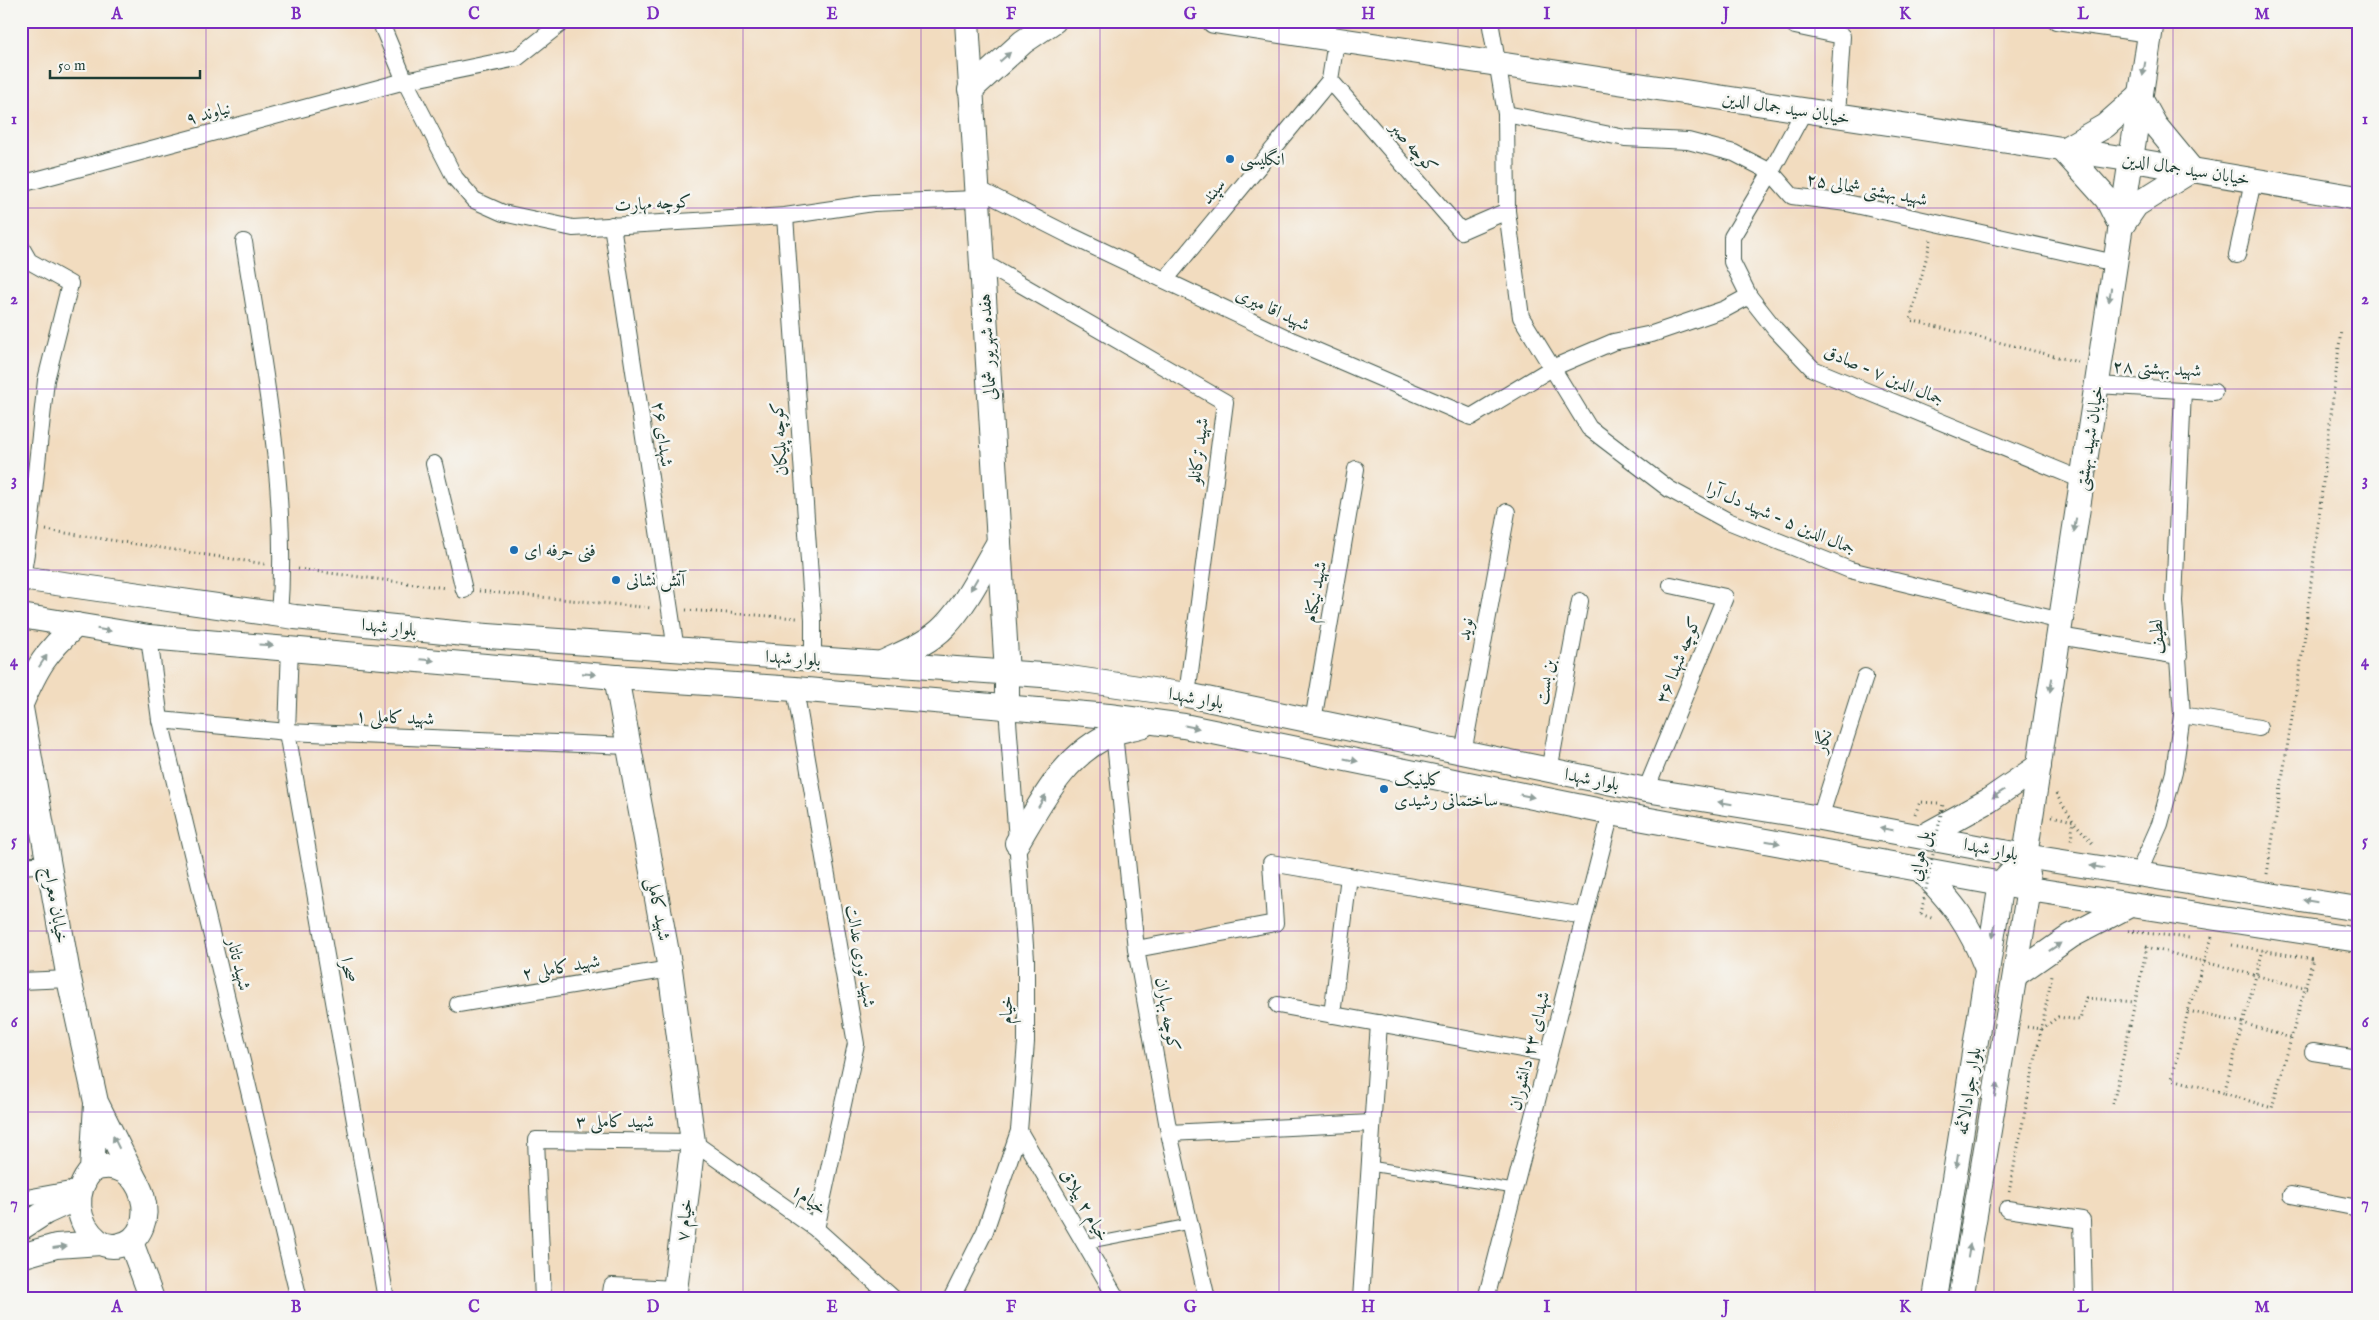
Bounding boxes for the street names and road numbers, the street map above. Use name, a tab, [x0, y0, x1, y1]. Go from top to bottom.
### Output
street label: خیابان سید جمال الدین	[1720, 88, 1851, 131]
street label: نیاوند ۹	[183, 97, 233, 131]
street label: کوچه صبر	[1382, 115, 1442, 179]
street label: خیابان سید جمال الدین	[2120, 149, 2251, 192]
street label: ۲۵ شهید بهشتی شمالی	[1804, 168, 1929, 212]
street label: سپند	[1197, 174, 1232, 210]
street label: کوچه مهارت	[614, 191, 692, 218]
street label: شهید اقا میری	[1232, 283, 1313, 338]
street label: هفده شهریور شمالی	[974, 293, 1003, 401]
street label: جمال الدین ۷ - صادق	[1820, 341, 1947, 412]
street label: شهید بهشتی ۲۸	[2112, 356, 2202, 383]
street label: خیابان شهید بهشتی	[2071, 384, 2110, 492]
street label: شهدای ۲۶	[646, 400, 677, 468]
street label: کوچه پلیکان	[766, 401, 795, 477]
street label: شهید ترکانلو	[1184, 416, 1215, 488]
street label: جمال الدین ۵ - شهید دل آرا	[1702, 478, 1858, 561]
street label: شهید نیکنام	[1300, 560, 1336, 625]
street label: بلوار شهدا	[360, 614, 418, 643]
street label: کوچه شهدا ۳۶	[1652, 614, 1707, 707]
street label: نوید	[1453, 616, 1480, 643]
street label: لطیف	[2145, 618, 2172, 656]
street label: بلوار شهدا	[764, 646, 821, 673]
street label: بن بست	[1531, 657, 1562, 707]
street label: بلوار شهدا	[1166, 683, 1225, 716]
street label: شهید کاملی ۱	[355, 706, 435, 731]
street label: نگار	[1807, 726, 1839, 758]
street label: بلوار شهدا	[1562, 764, 1621, 797]
street label: پل هوایی	[1904, 828, 1937, 883]
street label: بلوار شهدا	[1961, 834, 2020, 867]
street label: خیابان معراج	[34, 865, 73, 946]
street label: شهید کاملی	[640, 876, 675, 943]
street label: شهید نوری عدالت	[839, 903, 880, 1010]
street label: شهید تاتار	[219, 934, 255, 993]
street label: شهید کاملی ۲	[521, 950, 602, 987]
street label: صحرا	[334, 956, 361, 985]
street label: کوچه بهاران	[1149, 975, 1184, 1053]
street label: شهدای ۲۳ دانشوران	[1505, 989, 1556, 1113]
street label: خیام	[996, 996, 1022, 1024]
street label: بلوار جوادالائمه	[1951, 1046, 1988, 1137]
street label: شهید کاملی ۳	[576, 1111, 654, 1134]
street label: خیام ۲ ییلاق	[1051, 1165, 1114, 1248]
street label: خیام۱	[784, 1179, 831, 1223]
street label: خیام ۷	[672, 1198, 702, 1243]

